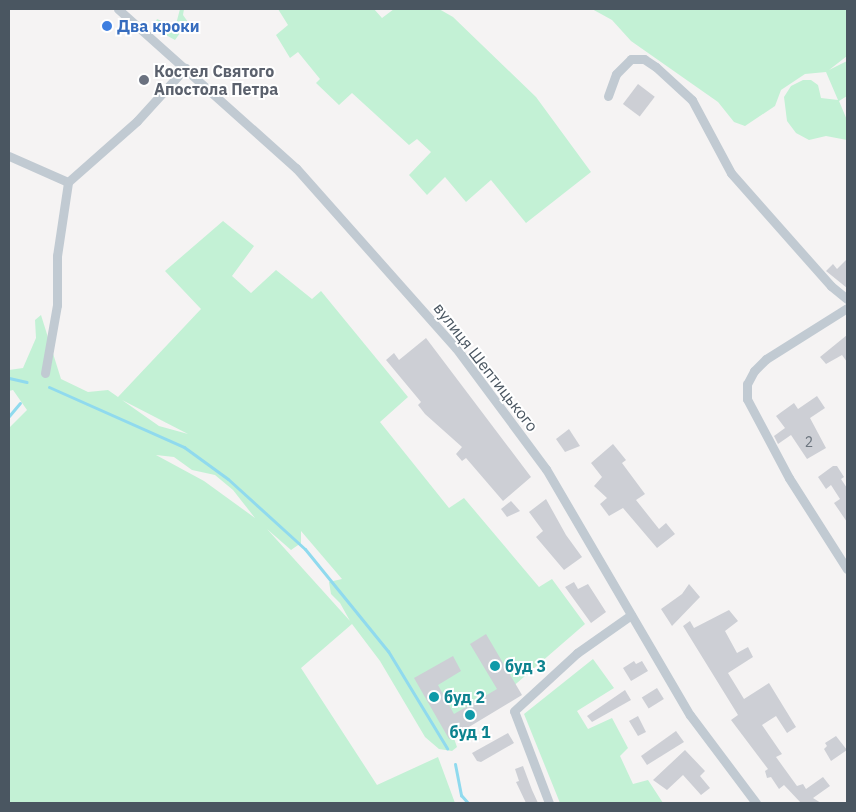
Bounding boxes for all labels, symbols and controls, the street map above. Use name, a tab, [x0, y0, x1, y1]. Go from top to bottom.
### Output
place label: Два кроки	[117, 16, 200, 36]
marker: Два кроки	[101, 20, 113, 32]
place label: Костел Святого Апостола Петра	[154, 61, 278, 99]
marker: Костел Святого Апостола Петра	[138, 74, 150, 86]
street label: вулиця Шептицького	[430, 299, 542, 435]
house number: 2	[805, 434, 813, 450]
place label: буд 3	[505, 656, 546, 676]
marker: буд 3	[489, 660, 501, 672]
place label: буд 2	[444, 687, 485, 707]
marker: буд 2	[428, 691, 440, 703]
marker: буд 1	[464, 709, 476, 721]
place label: буд 1	[449, 722, 491, 742]

